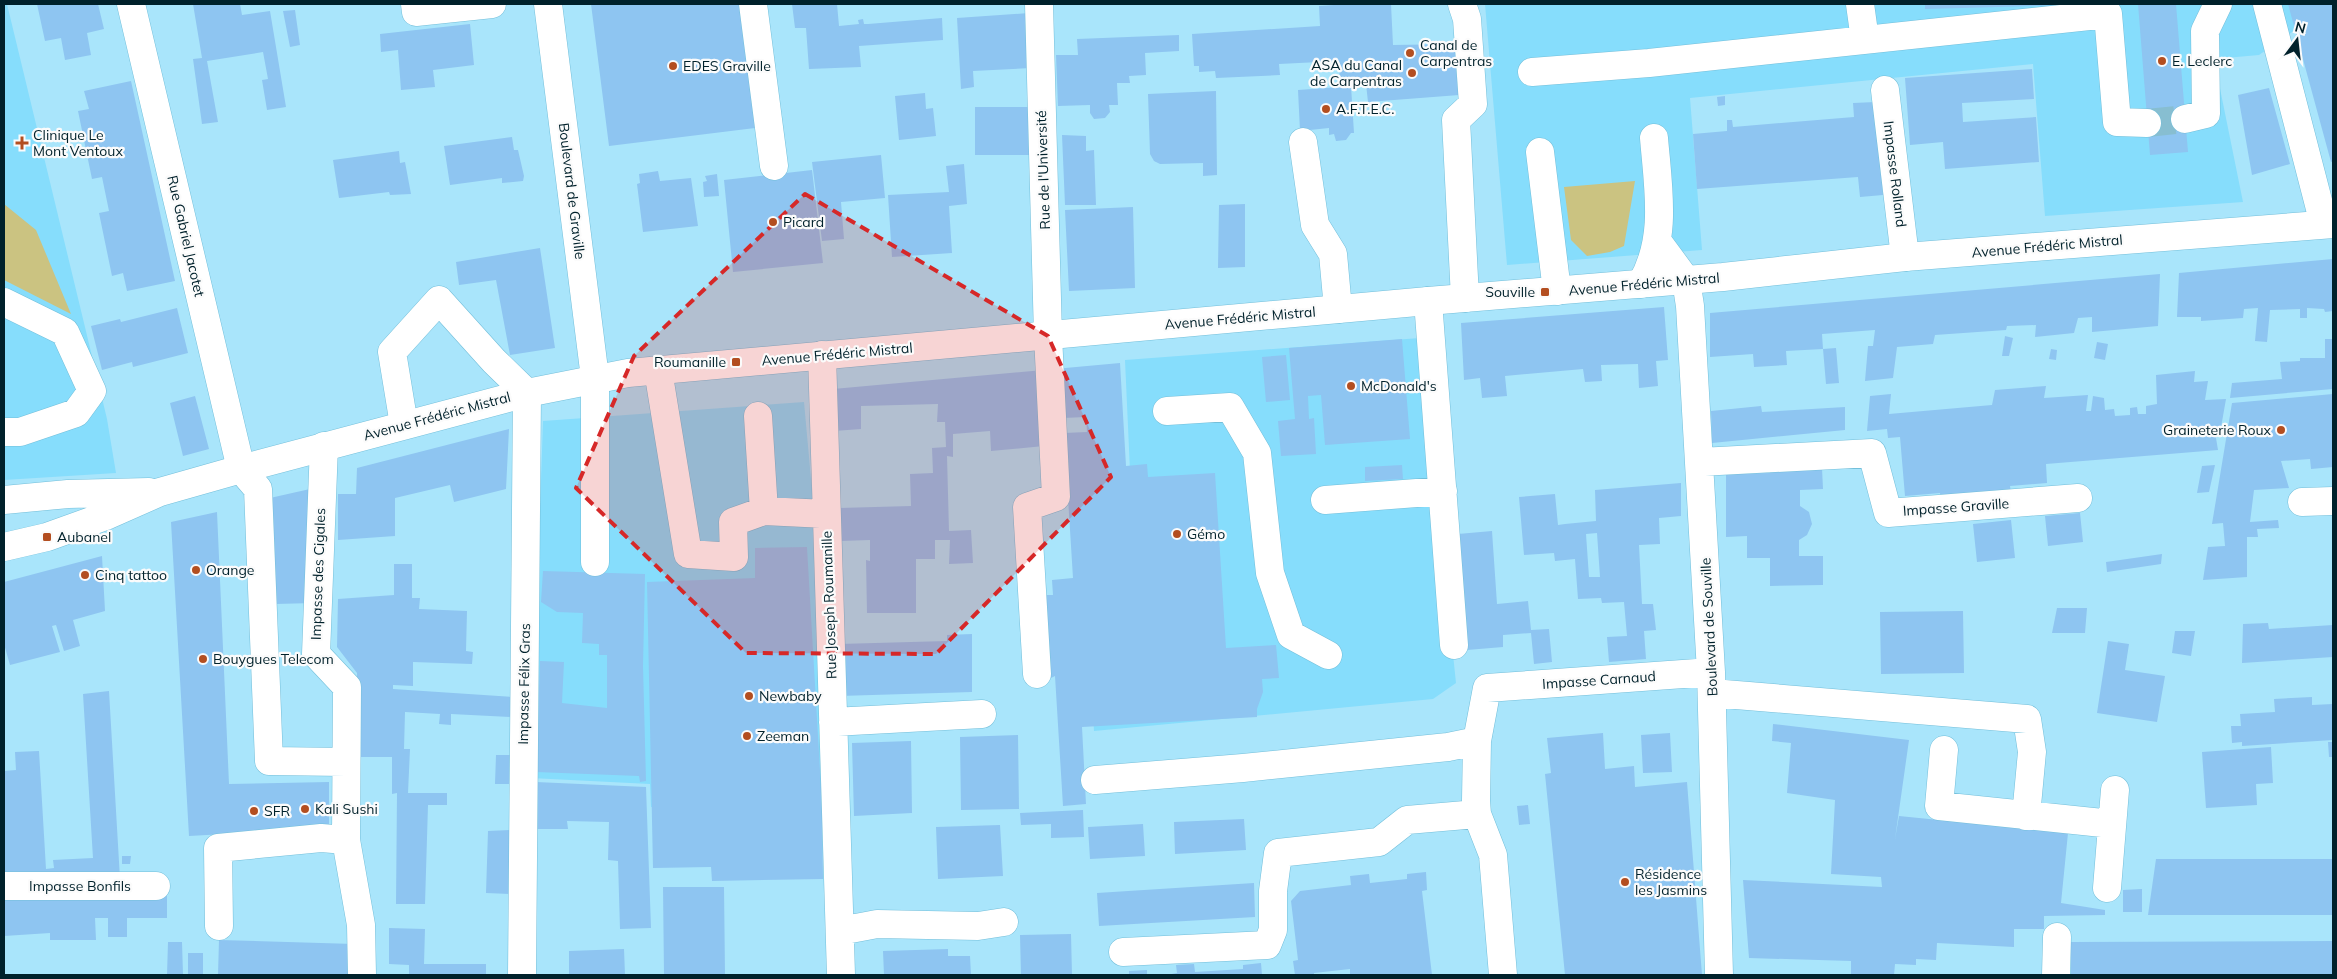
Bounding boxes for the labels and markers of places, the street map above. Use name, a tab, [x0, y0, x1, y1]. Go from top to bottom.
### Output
place label: Canal de Carpentras	[1420, 36, 1492, 70]
marker: Canal de Carpentras	[1404, 47, 1416, 59]
place label: E. Leclerc	[2172, 52, 2232, 70]
marker: E. Leclerc	[2156, 55, 2168, 67]
place label: ASA du Canal de Carpentras	[1310, 56, 1402, 90]
place label: EDES Graville	[683, 57, 771, 75]
marker: EDES Graville	[667, 60, 679, 72]
marker: ASA du Canal de Carpentras	[1406, 67, 1418, 79]
place label: A.F.T.E.C.	[1336, 100, 1394, 118]
marker: A.F.T.E.C.	[1320, 103, 1332, 115]
place label: Clinique Le Mont Ventoux	[33, 126, 123, 160]
marker: Clinique Le Mont Ventoux	[15, 136, 29, 150]
place label: Picard	[783, 213, 824, 231]
marker: Picard	[767, 216, 779, 228]
place label: Souville	[1485, 283, 1535, 301]
marker: Souville	[1539, 286, 1551, 298]
place label: Roumanille	[654, 353, 726, 371]
marker: Roumanille	[730, 356, 742, 368]
place label: McDonald's	[1361, 377, 1437, 395]
marker: McDonald's	[1345, 380, 1357, 392]
place label: Graineterie Roux	[2163, 421, 2272, 439]
marker: Graineterie Roux	[2275, 424, 2287, 436]
place label: Gémo	[1187, 525, 1225, 543]
place label: Aubanel	[57, 528, 111, 546]
marker: Gémo	[1171, 528, 1183, 540]
marker: Aubanel	[41, 531, 53, 543]
place label: Orange	[206, 561, 254, 579]
marker: Orange	[190, 564, 202, 576]
place label: Cinq tattoo	[95, 566, 167, 584]
marker: Cinq tattoo	[79, 569, 91, 581]
place label: Bouygues Telecom	[213, 650, 334, 668]
marker: Bouygues Telecom	[197, 653, 209, 665]
place label: Newbaby	[759, 687, 822, 705]
marker: Newbaby	[743, 690, 755, 702]
place label: Zeeman	[757, 727, 809, 745]
marker: Zeeman	[741, 730, 753, 742]
place label: Kali Sushi	[315, 800, 378, 818]
place label: SFR	[264, 802, 291, 820]
marker: Kali Sushi	[299, 803, 311, 815]
marker: SFR	[248, 805, 260, 817]
place label: Résidence les Jasmins	[1635, 865, 1707, 899]
marker: Résidence les Jasmins	[1619, 876, 1631, 888]

